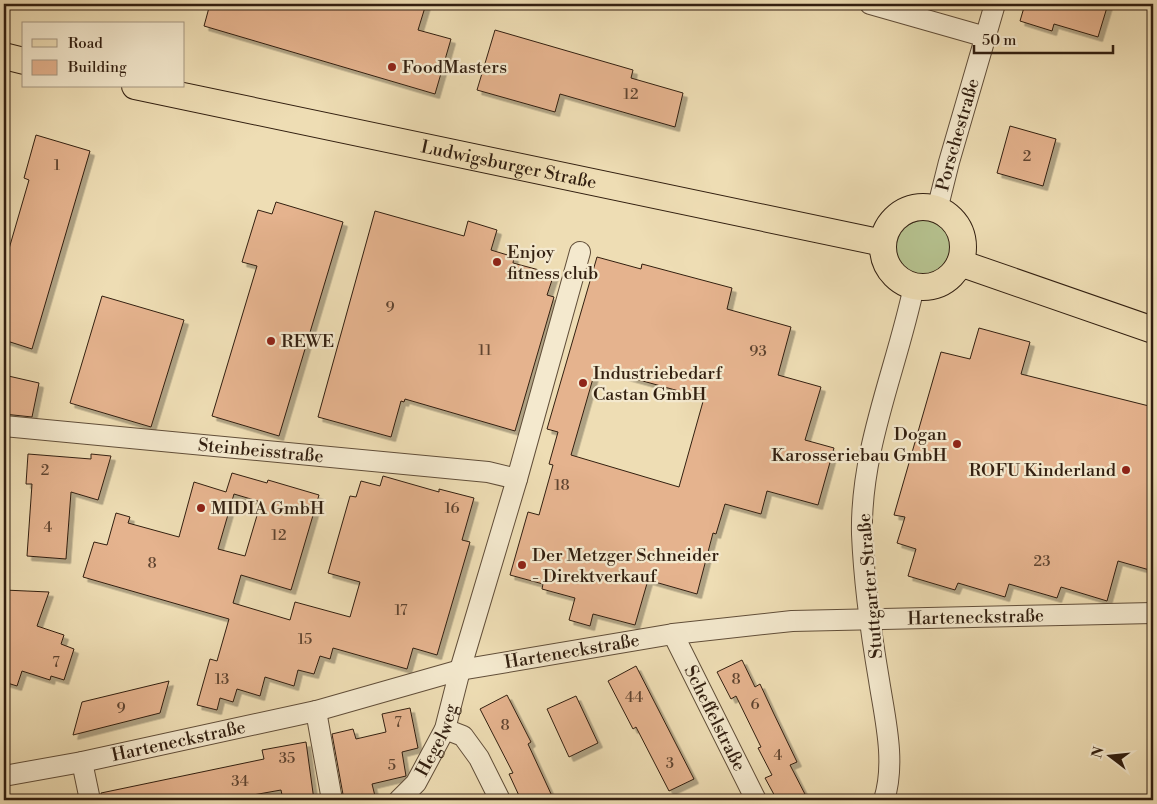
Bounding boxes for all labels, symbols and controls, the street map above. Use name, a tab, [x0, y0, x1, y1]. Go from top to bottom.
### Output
legend	[22, 22, 185, 88]
scale bar	[974, 22, 1113, 54]
text: 50 m	[982, 31, 1016, 50]
text: Road	[68, 34, 103, 53]
place label: FoodMasters	[402, 56, 507, 79]
text: Building	[67, 58, 127, 77]
marker: FoodMasters	[386, 61, 398, 73]
street label: Porschestraße	[931, 76, 985, 194]
house number: 12	[623, 85, 639, 104]
street label: Ludwigsburger Straße	[419, 135, 599, 195]
house number: 2	[1023, 147, 1031, 166]
house number: 1	[54, 156, 61, 175]
place label: Enjoy fitness club	[507, 241, 598, 285]
marker: Enjoy fitness club	[491, 256, 503, 268]
house number: 9	[385, 298, 395, 317]
place label: REWE	[281, 330, 334, 353]
marker: REWE	[265, 335, 277, 347]
house number: 11	[478, 341, 492, 360]
house number: 93	[749, 342, 767, 361]
place label: Industriebedarf Castan GmbH	[593, 362, 723, 406]
marker: Industriebedarf Castan GmbH	[577, 377, 589, 389]
place label: Dogan Karosseriebau GmbH	[771, 423, 948, 467]
street label: Steinbeisstraße	[197, 433, 325, 468]
marker: Dogan Karosseriebau GmbH	[951, 438, 963, 450]
place label: ROFU Kinderland	[969, 459, 1117, 482]
house number: 2	[41, 461, 49, 480]
marker: ROFU Kinderland	[1120, 464, 1132, 476]
house number: 18	[554, 476, 570, 495]
place label: MIDIA GmbH	[211, 497, 325, 520]
house number: 16	[444, 499, 460, 518]
marker: MIDIA GmbH	[195, 502, 207, 514]
street label: Stuttgarter Straße	[853, 512, 888, 660]
house number: 4	[44, 518, 53, 537]
house number: 12	[271, 526, 287, 545]
place label: Der Metzger Schneider - Direktverkauf	[532, 544, 719, 588]
house number: 23	[1034, 552, 1050, 571]
house number: 8	[147, 554, 157, 573]
marker: Der Metzger Schneider - Direktverkauf	[516, 559, 528, 571]
house number: 17	[394, 601, 408, 620]
street label: Harteneckstraße	[907, 604, 1044, 630]
street label: Harteneckstraße	[503, 629, 641, 674]
house number: 15	[298, 630, 312, 649]
house number: 7	[52, 653, 60, 672]
street label: Scheffelstraße	[679, 662, 751, 775]
house number: 13	[215, 670, 229, 689]
house number: 8	[731, 670, 741, 689]
house number: 44	[625, 688, 643, 707]
house number: 6	[750, 695, 760, 714]
house number: 9	[116, 699, 126, 718]
street label: Hegelweg	[411, 701, 463, 781]
house number: 7	[394, 713, 402, 732]
street label: Harteneckstraße	[109, 716, 248, 767]
house number: 8	[500, 716, 510, 735]
north arrow	[1084, 732, 1134, 782]
text: N	[1088, 745, 1109, 760]
house number: 4	[774, 746, 783, 765]
house number: 35	[279, 749, 295, 768]
house number: 3	[666, 754, 674, 773]
house number: 5	[388, 756, 396, 775]
house number: 34	[231, 772, 249, 791]

